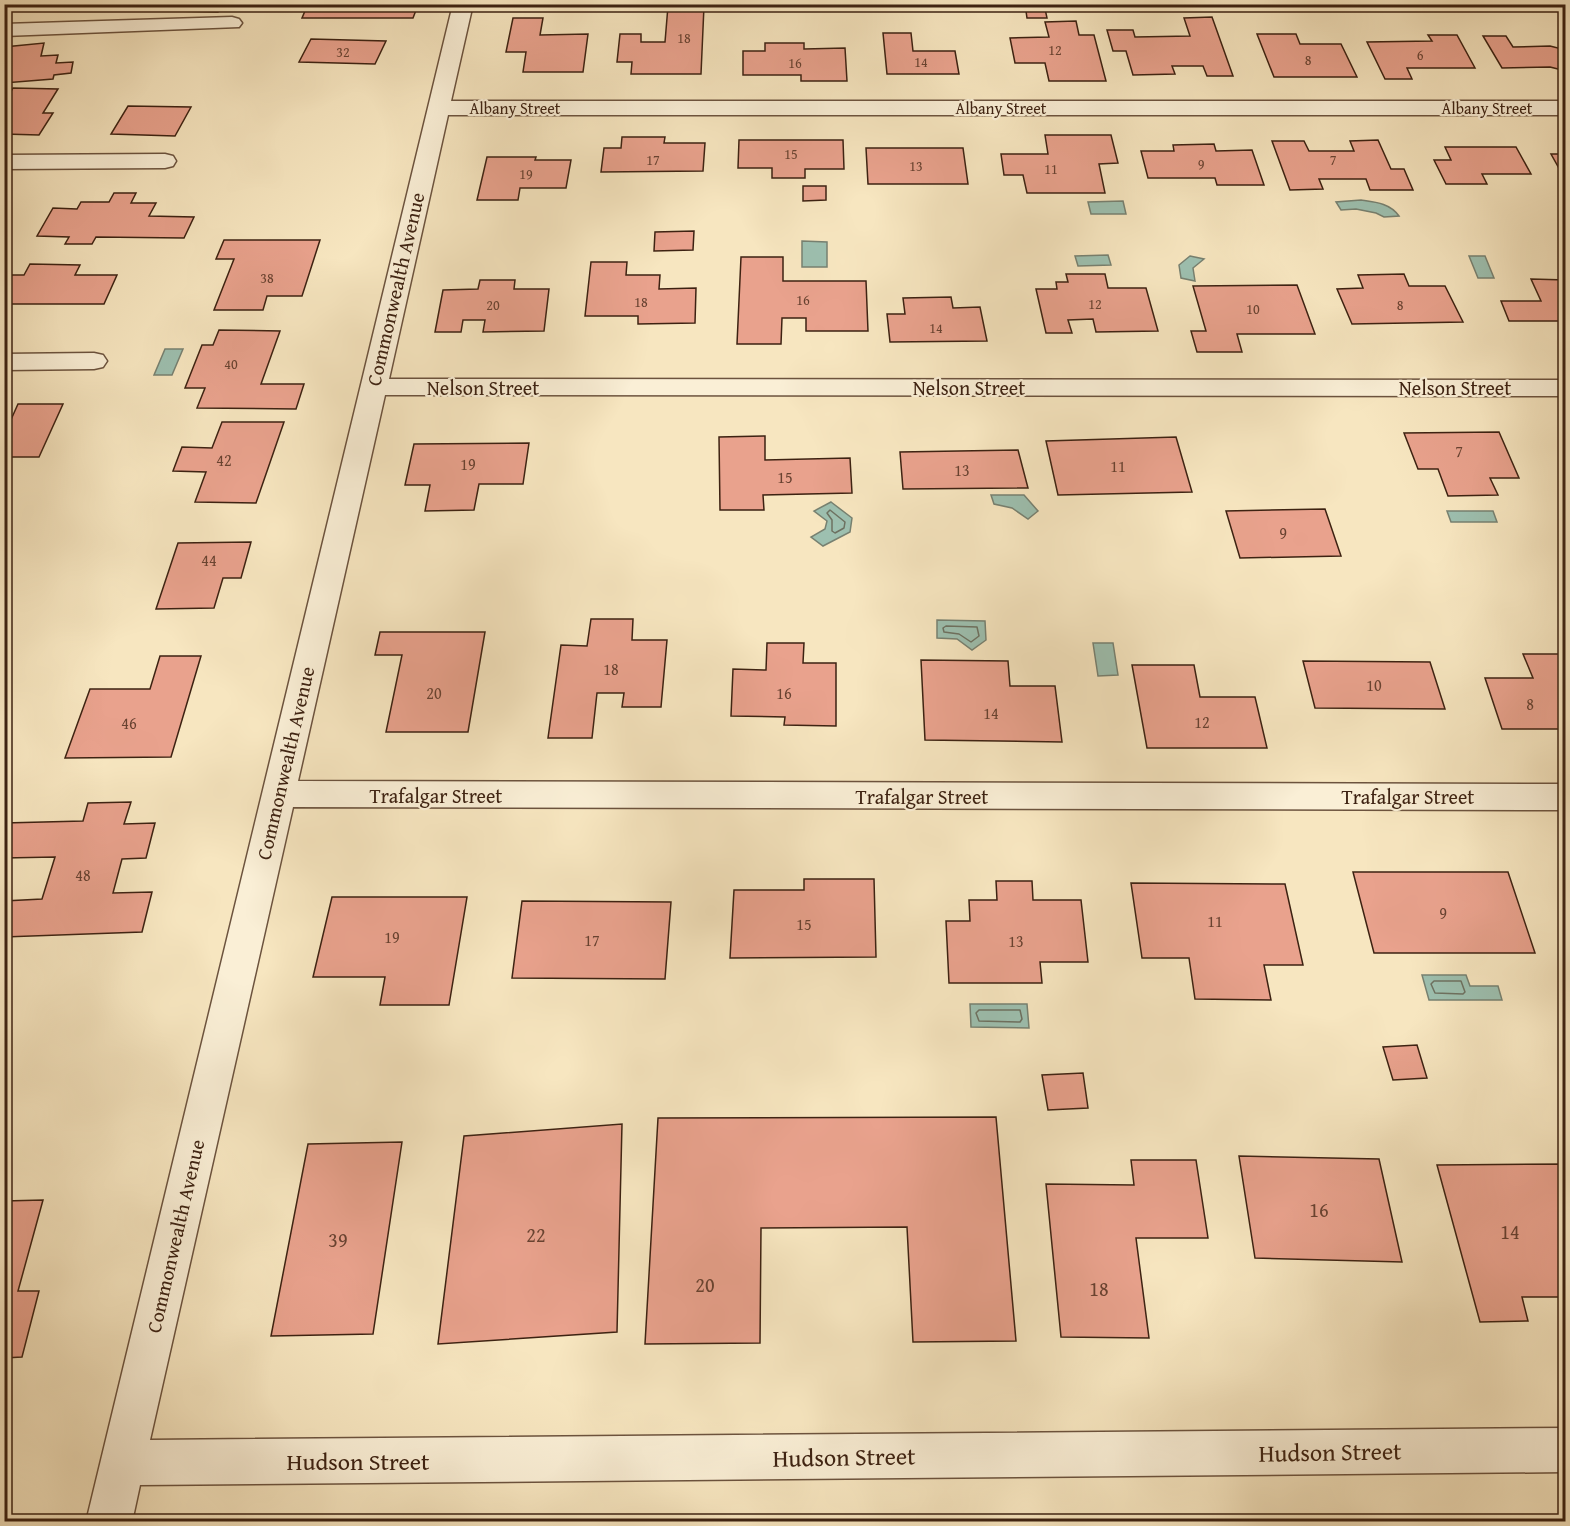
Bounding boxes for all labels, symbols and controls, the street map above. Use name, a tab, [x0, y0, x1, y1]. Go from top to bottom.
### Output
house number: 18	[677, 28, 691, 48]
house number: 12	[1048, 40, 1062, 60]
house number: 32	[336, 42, 350, 62]
house number: 6	[1417, 45, 1424, 65]
house number: 8	[1305, 50, 1312, 70]
house number: 14	[914, 52, 928, 72]
house number: 16	[788, 53, 802, 73]
street label: Albany Street	[470, 96, 561, 120]
street label: Albany Street	[956, 96, 1047, 120]
street label: Albany Street	[1442, 96, 1533, 120]
house number: 15	[784, 144, 798, 164]
house number: 17	[646, 150, 660, 170]
house number: 7	[1330, 150, 1337, 170]
house number: 9	[1198, 154, 1205, 174]
house number: 13	[909, 156, 923, 176]
house number: 11	[1044, 159, 1058, 179]
house number: 19	[519, 164, 533, 184]
street label: Commonwealth Avenue	[359, 189, 431, 389]
house number: 38	[260, 268, 274, 288]
house number: 16	[796, 290, 810, 310]
house number: 18	[634, 292, 648, 312]
house number: 12	[1088, 294, 1102, 314]
house number: 20	[486, 295, 500, 315]
house number: 8	[1397, 295, 1404, 315]
house number: 10	[1246, 299, 1260, 319]
house number: 14	[929, 318, 943, 338]
house number: 40	[224, 354, 238, 374]
street label: Nelson Street	[427, 373, 539, 402]
street label: Nelson Street	[913, 373, 1025, 402]
street label: Nelson Street	[1399, 373, 1511, 402]
house number: 7	[1455, 439, 1463, 463]
house number: 42	[216, 448, 232, 472]
house number: 19	[460, 452, 476, 476]
house number: 11	[1110, 454, 1126, 478]
house number: 13	[954, 458, 970, 482]
house number: 15	[777, 465, 793, 489]
house number: 9	[1279, 521, 1287, 545]
house number: 44	[201, 548, 217, 572]
house number: 18	[603, 657, 619, 681]
street label: Commonwealth Avenue	[249, 663, 321, 863]
house number: 10	[1366, 673, 1382, 697]
house number: 20	[426, 681, 442, 705]
house number: 16	[776, 681, 792, 705]
house number: 8	[1526, 692, 1534, 716]
house number: 14	[983, 701, 999, 725]
house number: 12	[1194, 710, 1210, 734]
house number: 46	[121, 711, 137, 735]
street label: Trafalgar Street	[370, 781, 502, 810]
street label: Trafalgar Street	[856, 782, 988, 811]
street label: Trafalgar Street	[1342, 782, 1474, 811]
house number: 48	[75, 863, 91, 887]
house number: 9	[1439, 901, 1447, 925]
house number: 11	[1207, 909, 1223, 933]
house number: 15	[796, 912, 812, 936]
house number: 19	[384, 925, 400, 949]
house number: 17	[584, 928, 600, 952]
house number: 13	[1008, 929, 1024, 953]
street label: Commonwealth Avenue	[139, 1136, 211, 1336]
house number: 16	[1309, 1195, 1329, 1224]
house number: 14	[1500, 1217, 1520, 1246]
house number: 22	[526, 1220, 546, 1249]
house number: 39	[328, 1225, 348, 1254]
house number: 20	[695, 1270, 715, 1299]
house number: 18	[1089, 1274, 1109, 1303]
street label: Hudson Street	[1258, 1433, 1402, 1471]
street label: Hudson Street	[772, 1438, 916, 1476]
street label: Hudson Street	[287, 1444, 430, 1479]

